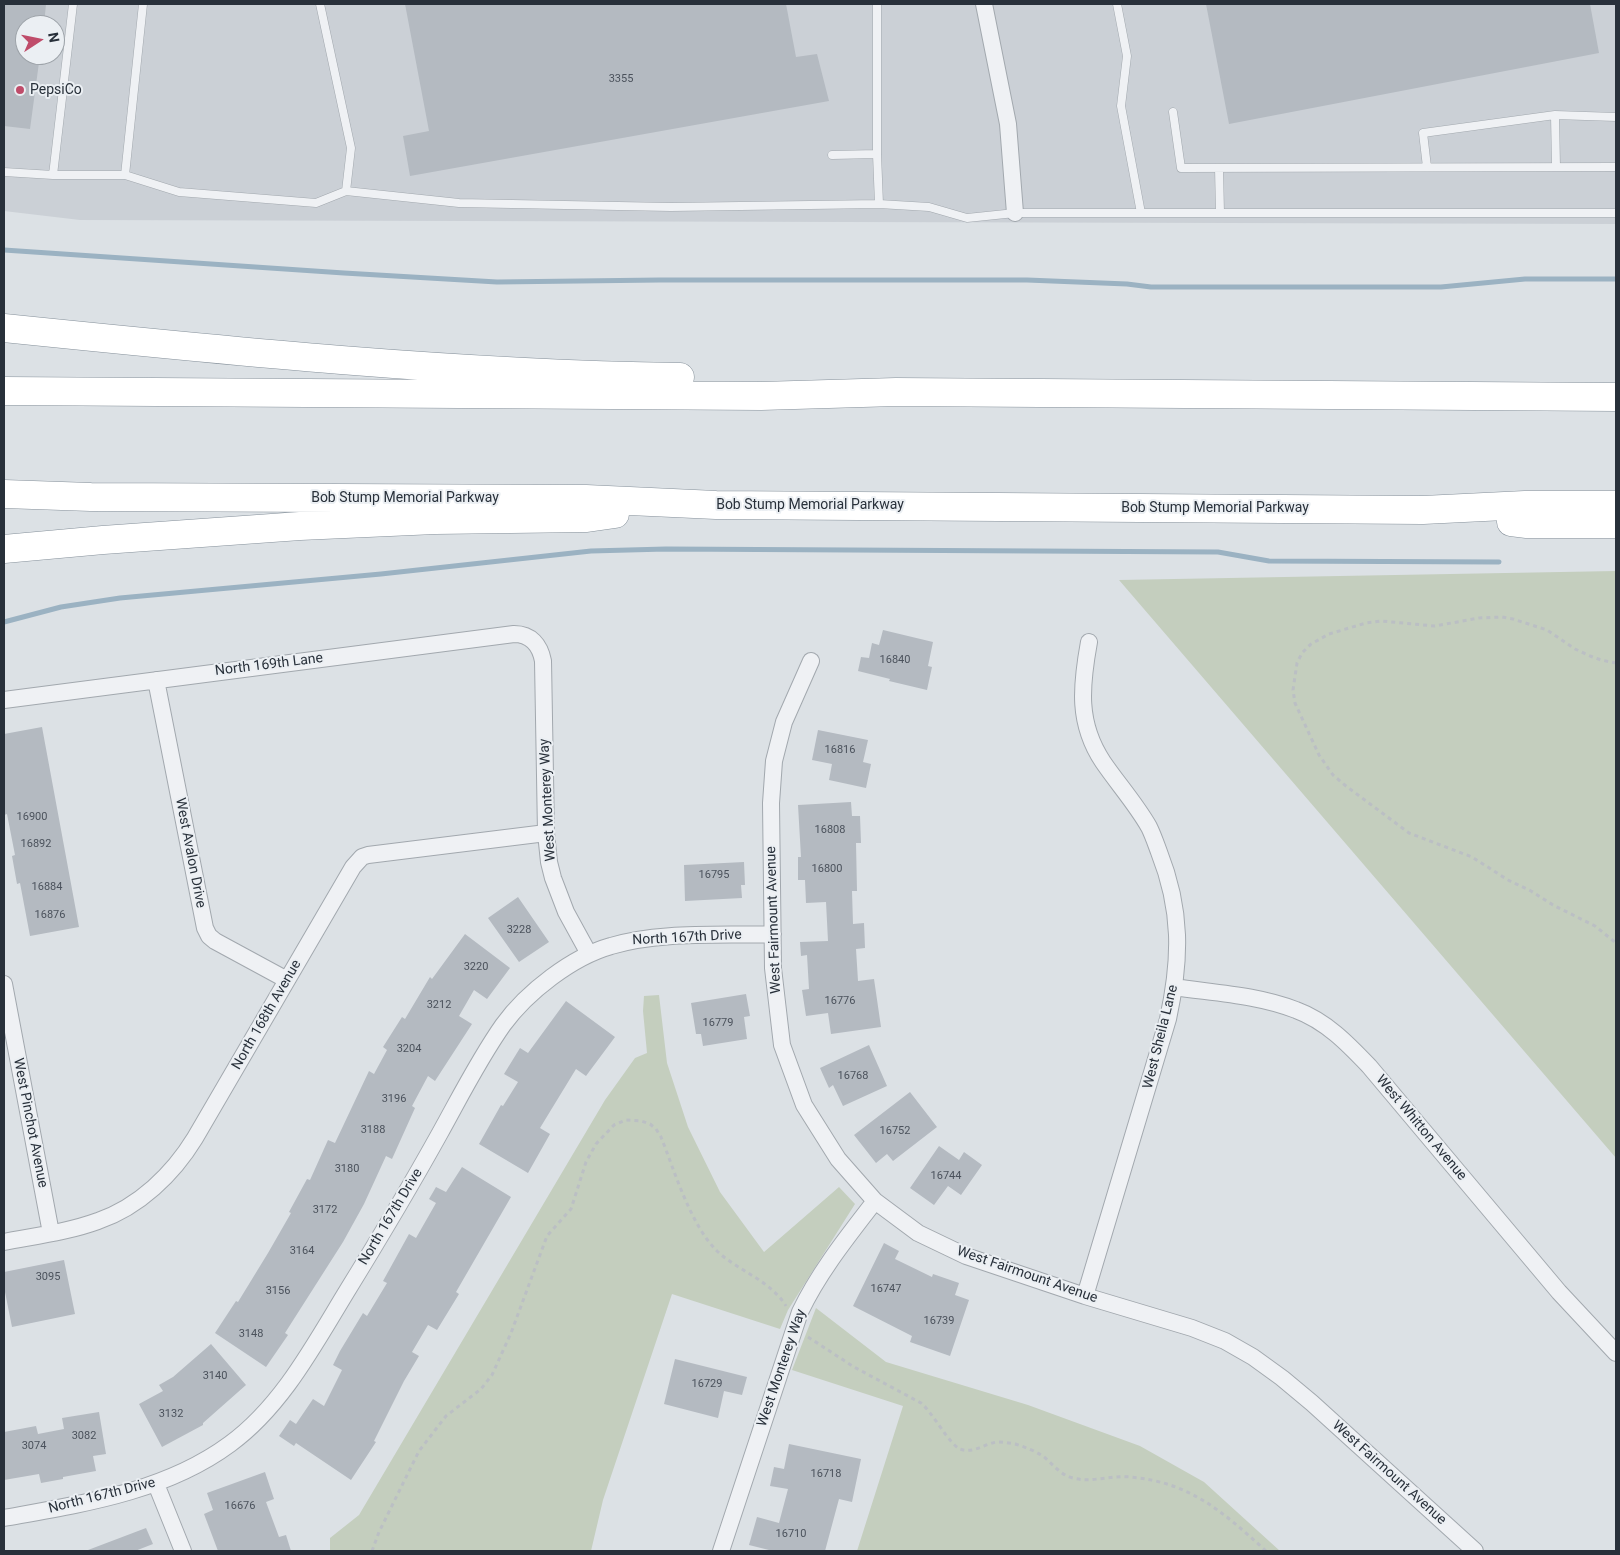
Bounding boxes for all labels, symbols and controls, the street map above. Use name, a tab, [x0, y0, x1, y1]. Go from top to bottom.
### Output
north arrow	[15, 15, 65, 65]
text: N	[45, 31, 63, 44]
house number: 3355	[609, 72, 633, 86]
place label: PepsiCo	[30, 82, 82, 98]
marker: PepsiCo	[14, 84, 26, 96]
street label: Bob Stump Memorial Parkway	[311, 490, 499, 506]
street label: Bob Stump Memorial Parkway	[716, 497, 904, 513]
street label: Bob Stump Memorial Parkway	[1121, 500, 1309, 516]
street label: North 169th Lane	[214, 650, 324, 680]
house number: 16840	[880, 653, 910, 667]
street label: West Monterey Way	[536, 738, 560, 862]
house number: 16816	[825, 743, 855, 757]
street label: West Avalon Drive	[171, 796, 209, 910]
house number: 16900	[17, 810, 47, 824]
house number: 16808	[815, 823, 845, 837]
house number: 16892	[21, 837, 51, 851]
street label: West Fairmount Avenue	[763, 846, 785, 994]
house number: 16800	[812, 862, 842, 876]
house number: 16795	[699, 868, 729, 882]
house number: 16884	[32, 880, 62, 894]
house number: 16876	[35, 908, 65, 922]
house number: 3228	[507, 923, 531, 937]
street label: North 167th Drive	[632, 927, 742, 949]
street label: North 168th Avenue	[229, 957, 305, 1073]
house number: 3220	[464, 960, 488, 974]
street label: West Sheila Lane	[1140, 983, 1182, 1091]
house number: 16776	[825, 994, 855, 1008]
house number: 3212	[427, 998, 451, 1012]
house number: 16779	[703, 1016, 733, 1030]
house number: 3204	[397, 1042, 421, 1056]
street label: West Pinchot Avenue	[9, 1057, 51, 1189]
house number: 16768	[838, 1069, 868, 1083]
street label: West Whitton Avenue	[1372, 1072, 1470, 1184]
house number: 3196	[382, 1092, 406, 1106]
house number: 3188	[361, 1123, 385, 1137]
house number: 16752	[880, 1124, 910, 1138]
house number: 3180	[335, 1162, 359, 1176]
street label: North 167th Drive	[356, 1166, 426, 1268]
house number: 16744	[931, 1169, 961, 1183]
house number: 3172	[313, 1203, 337, 1217]
street label: West Fairmount Avenue	[954, 1243, 1100, 1307]
house number: 3164	[290, 1244, 314, 1258]
house number: 3095	[36, 1270, 60, 1284]
house number: 16747	[871, 1282, 901, 1296]
house number: 3156	[266, 1284, 290, 1298]
street label: West Monterey Way	[754, 1307, 810, 1429]
house number: 16739	[924, 1314, 954, 1328]
house number: 3148	[239, 1327, 263, 1341]
house number: 3140	[203, 1369, 227, 1383]
house number: 16729	[692, 1377, 722, 1391]
house number: 3132	[159, 1407, 183, 1421]
street label: West Fairmount Avenue	[1328, 1417, 1450, 1529]
house number: 3082	[72, 1429, 96, 1443]
house number: 3074	[22, 1439, 46, 1453]
house number: 16718	[811, 1467, 841, 1481]
street label: North 167th Drive	[47, 1475, 157, 1517]
house number: 16676	[225, 1499, 255, 1513]
house number: 16710	[776, 1527, 806, 1541]

